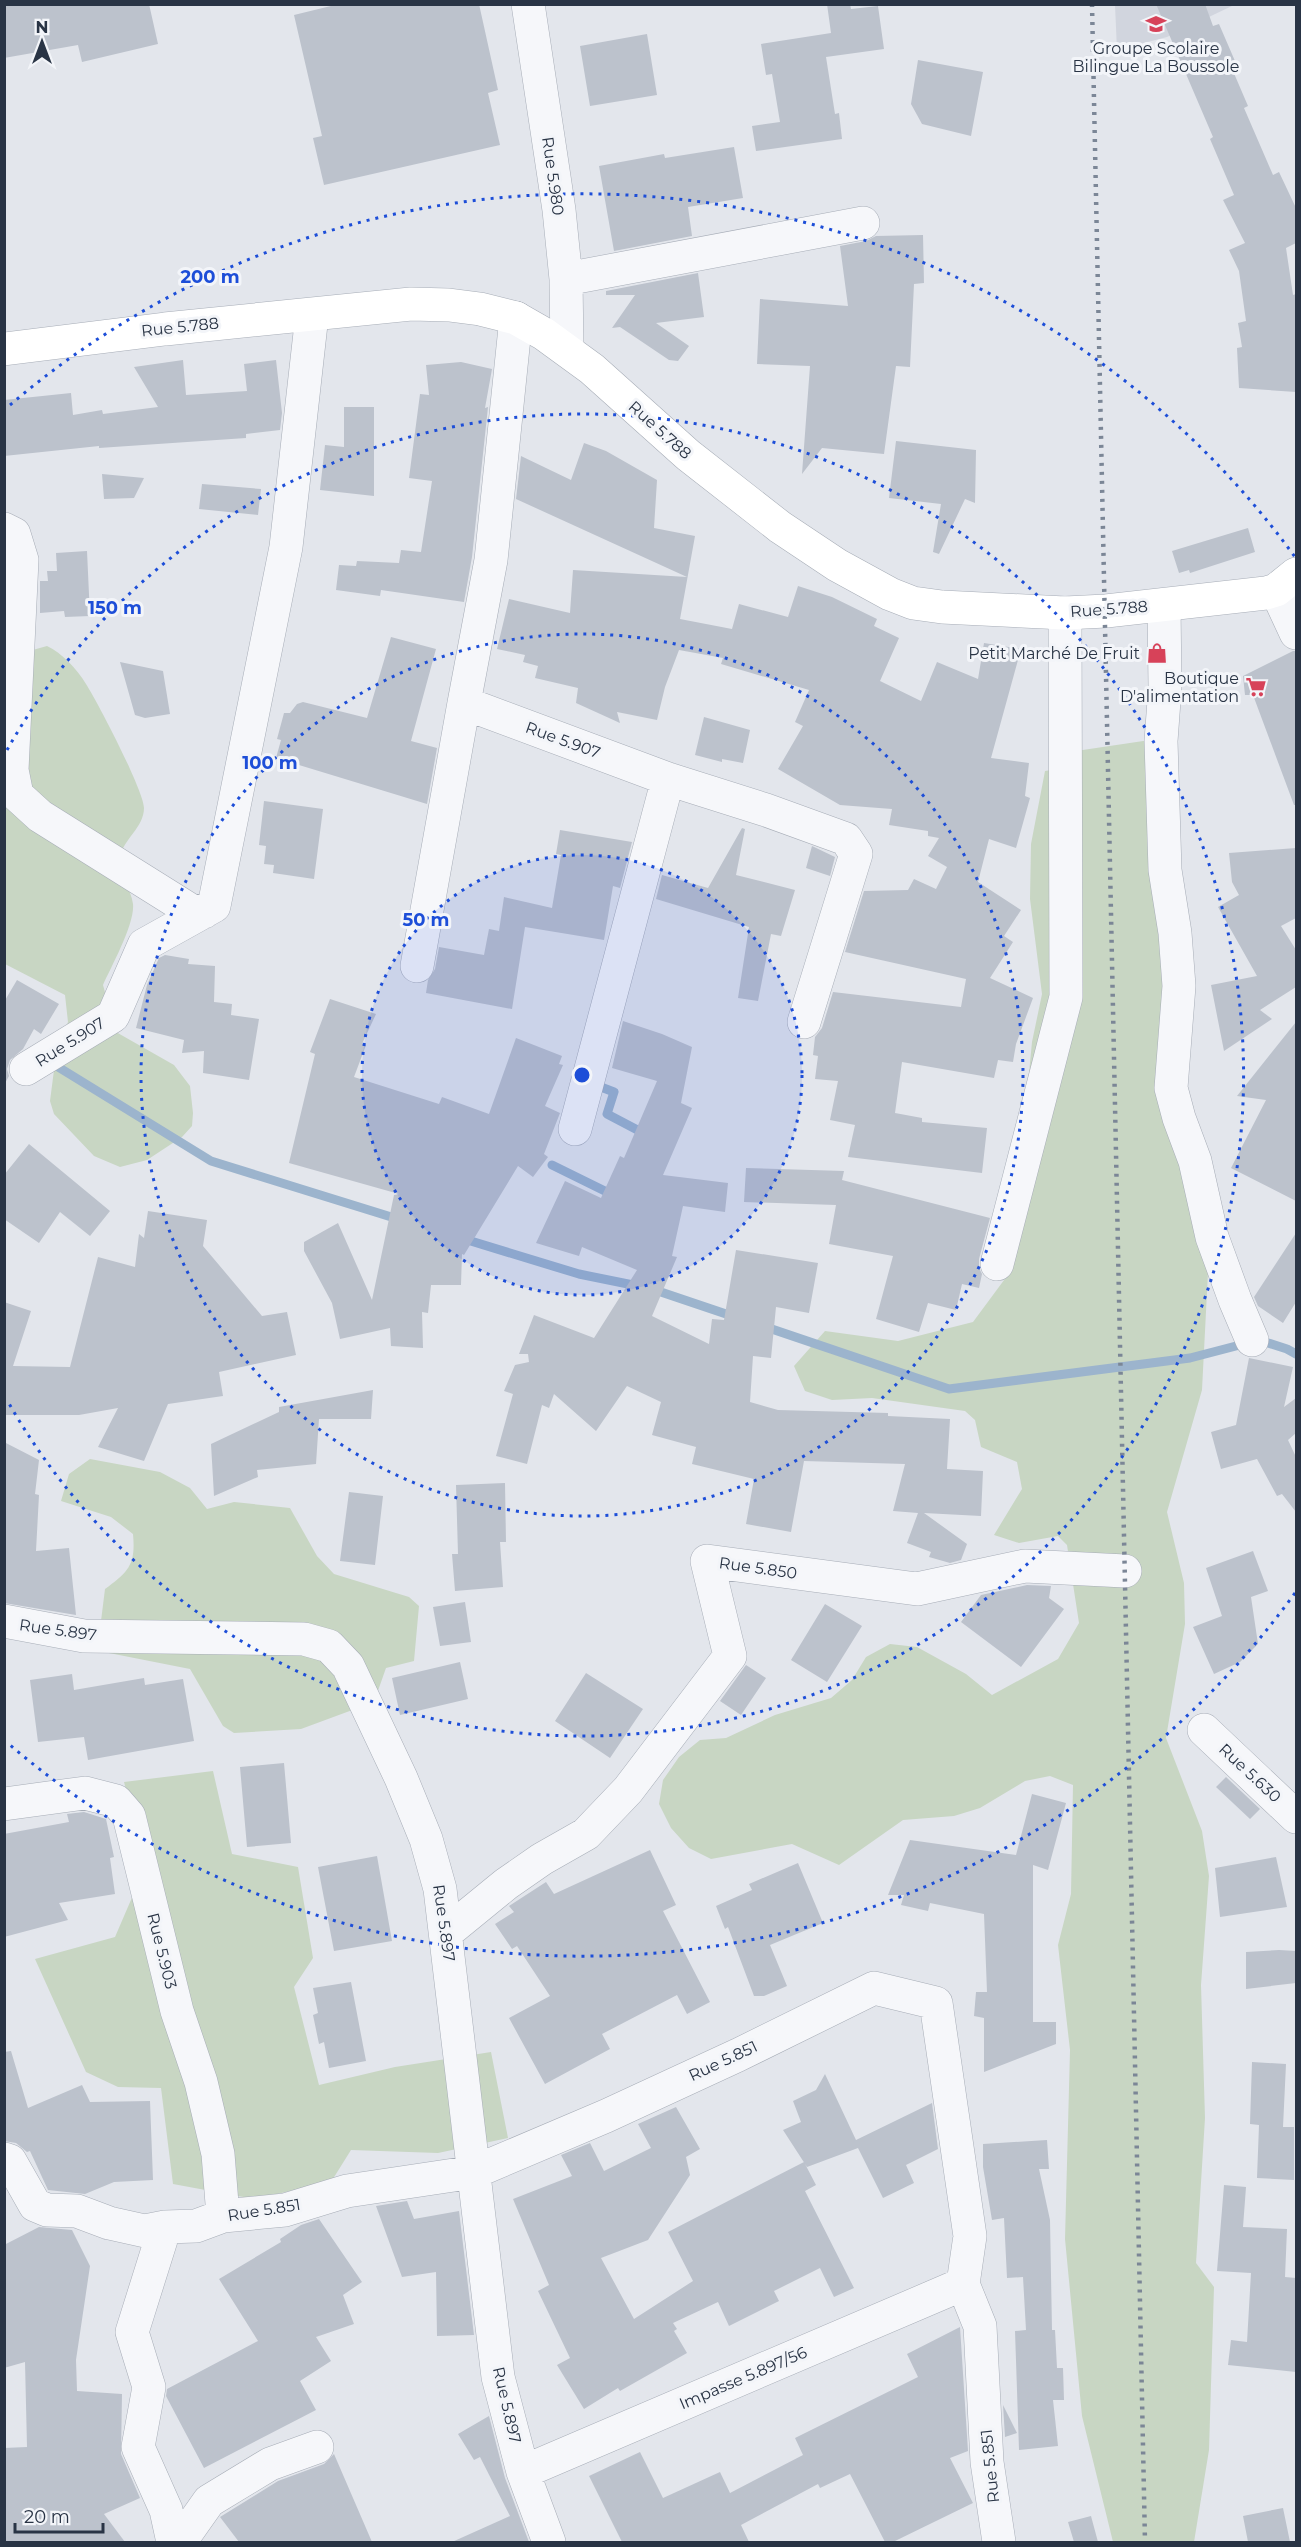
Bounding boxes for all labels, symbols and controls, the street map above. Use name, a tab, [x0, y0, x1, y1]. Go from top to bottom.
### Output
north arrow	[12, 12, 72, 72]
school or university icon: Groupe Scolaire Bilingue La Boussole	[1144, 12, 1168, 36]
text: N	[36, 18, 48, 37]
place label: Groupe Scolaire Bilingue La Boussole	[1073, 39, 1239, 76]
street label: Rue 5.980	[538, 135, 568, 217]
text: 200 m	[180, 266, 240, 288]
street label: Rue 5.788	[140, 313, 220, 341]
street label: Rue 5.788	[625, 397, 695, 463]
text: 150 m	[88, 597, 142, 619]
street label: Rue 5.788	[1069, 597, 1149, 621]
shop icon: Petit Marché De Fruit	[1145, 641, 1169, 665]
place label: Petit Marché De Fruit	[968, 644, 1141, 663]
place label: Boutique D'alimentation	[1120, 669, 1239, 706]
supermarket icon: Boutique D'alimentation	[1244, 675, 1268, 699]
street label: Rue 5.907	[523, 718, 603, 762]
text: 100 m	[242, 752, 298, 774]
text: 50 m	[403, 909, 449, 931]
street label: Rue 5.907	[32, 1013, 108, 1071]
centre of rings	[572, 1065, 592, 1085]
street label: Rue 5.850	[718, 1553, 798, 1583]
street label: Rue 5.897	[18, 1615, 98, 1645]
street label: Rue 5.630	[1215, 1740, 1285, 1806]
street label: Rue 5.897	[429, 1883, 459, 1963]
street label: Rue 5.903	[143, 1911, 181, 1991]
street label: Rue 5.851	[686, 2037, 760, 2085]
street label: Rue 5.851	[226, 2195, 302, 2225]
street label: Impasse 5.897/56	[676, 2342, 810, 2413]
street label: Rue 5.897	[489, 2365, 525, 2445]
street label: Rue 5.851	[977, 2428, 1003, 2504]
scale bar	[15, 2496, 104, 2534]
text: 20 m	[24, 2506, 70, 2528]

